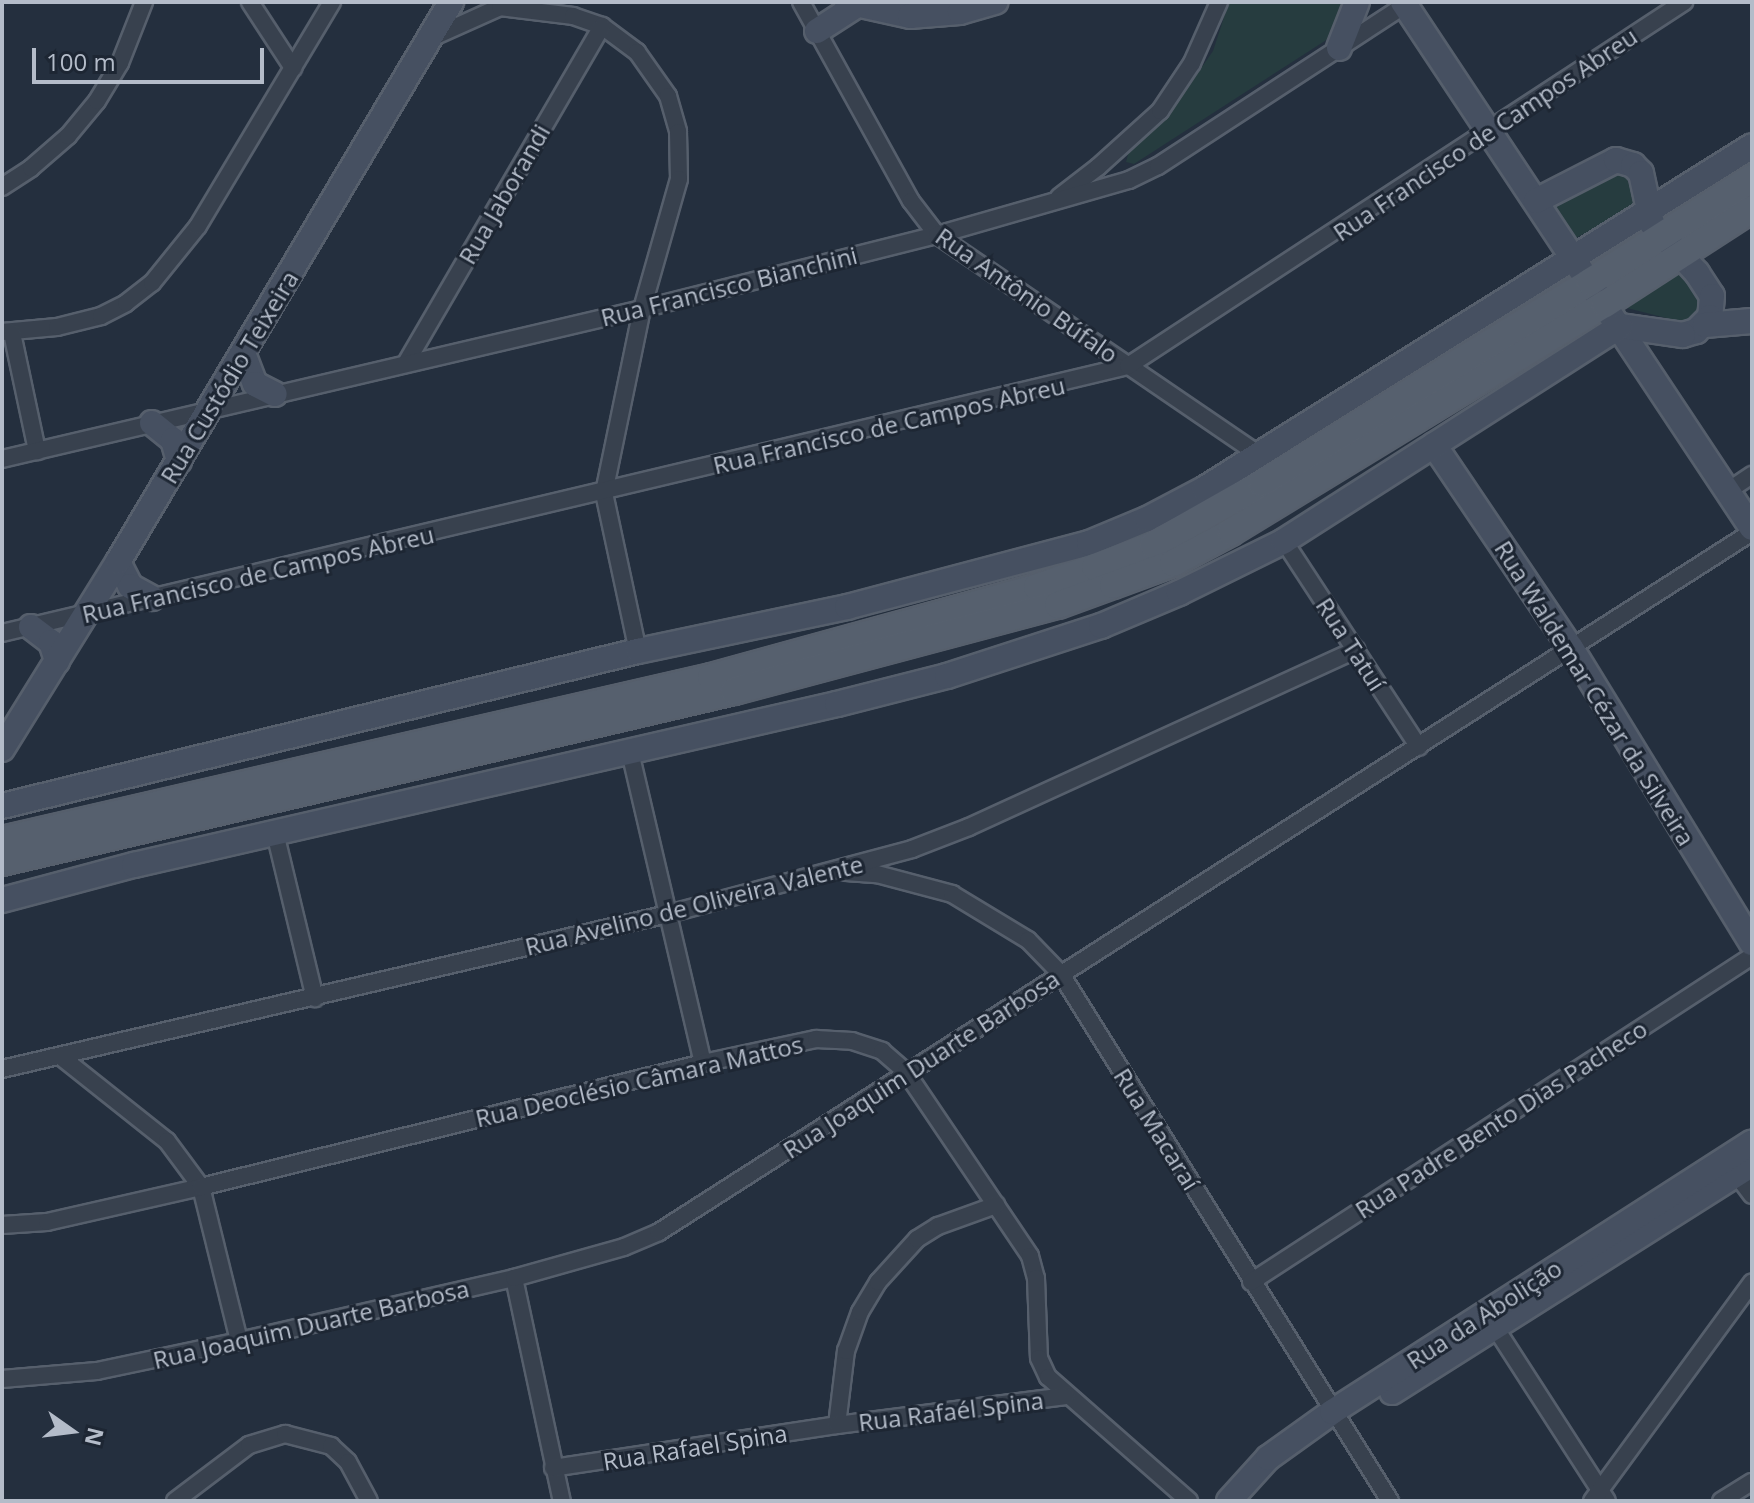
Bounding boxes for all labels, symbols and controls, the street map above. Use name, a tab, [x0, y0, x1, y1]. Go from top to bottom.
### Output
street label: Rua Francisco de Campos Abreu	[1328, 21, 1642, 247]
scale bar	[36, 32, 268, 82]
text: 100 m	[46, 45, 116, 78]
street label: Rua Jaborandi	[452, 119, 556, 269]
street label: Rua Antônio Búfalo	[930, 221, 1124, 369]
street label: Rua Francisco Bianchini	[598, 240, 860, 332]
street label: Rua Custódio Teixeira	[154, 266, 304, 488]
street label: Rua Francisco de Campos Abreu	[710, 370, 1068, 480]
street label: Rua Francisco de Campos Abreu	[79, 519, 437, 629]
street label: Rua Waldemar Cézar da Silveira	[1489, 535, 1701, 851]
street label: Rua Tatuí	[1310, 592, 1392, 696]
street label: Rua Avelino de Oliveira Valente	[522, 849, 866, 961]
street label: Rua Joaquim Duarte Barbosa	[778, 964, 1064, 1164]
street label: Rua Padre Bento Dias Pacheco	[1350, 1014, 1652, 1224]
street label: Rua Deoclésio Câmara Mattos	[473, 1029, 805, 1133]
street label: Rua Macaraí	[1108, 1063, 1206, 1195]
street label: Rua da Abolição	[1401, 1253, 1567, 1375]
street label: Rua Joaquim Duarte Barbosa	[150, 1274, 472, 1374]
street label: Rua Rafaél Spina	[857, 1385, 1045, 1437]
north arrow	[32, 1391, 112, 1471]
street label: Rua Rafael Spina	[601, 1418, 789, 1476]
text: N	[79, 1424, 112, 1449]

